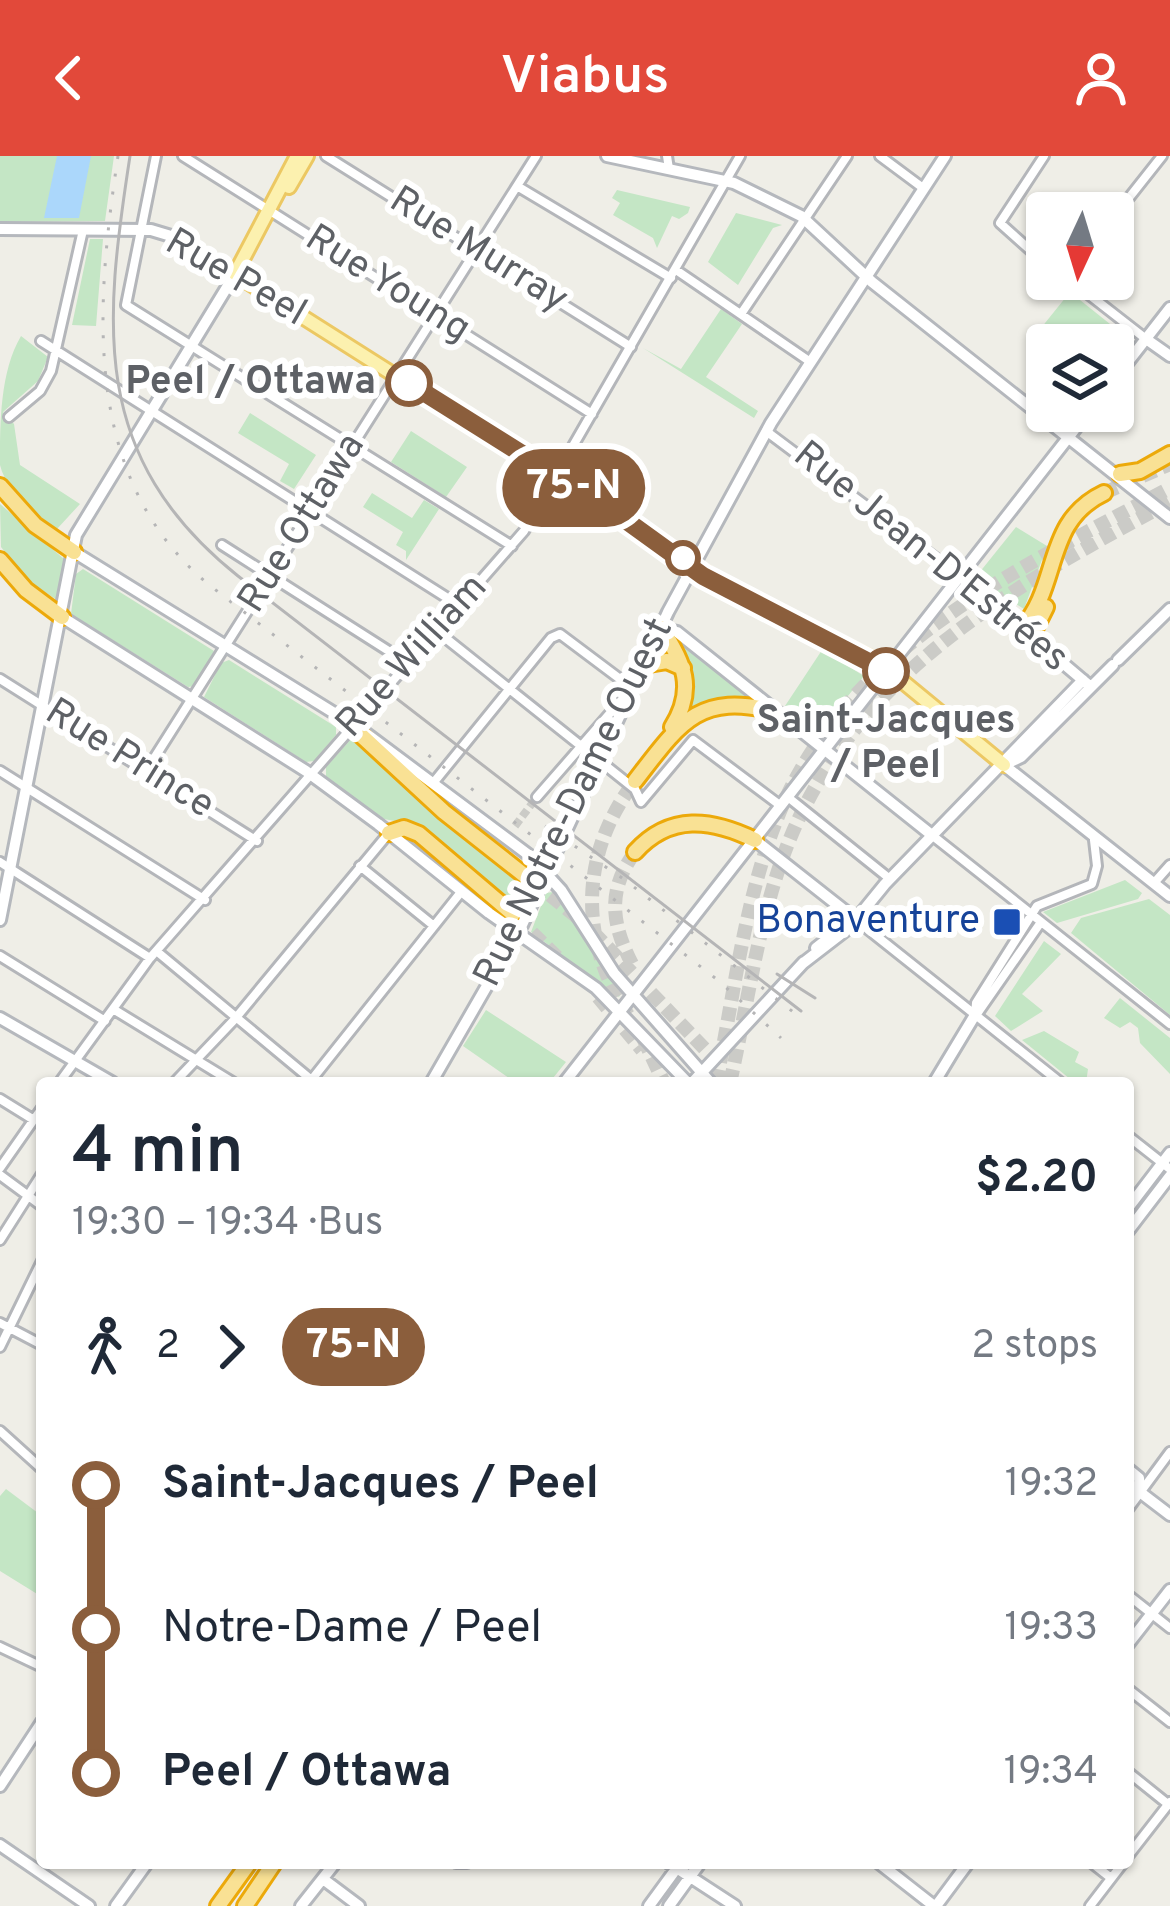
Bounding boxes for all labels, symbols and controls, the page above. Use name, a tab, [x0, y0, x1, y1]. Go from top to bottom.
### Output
text: Viabus	[500, 44, 670, 113]
icon: back	[36, 45, 102, 111]
icon: person	[1068, 45, 1134, 111]
street label: Rue Murray	[380, 177, 576, 325]
north arrow	[1026, 192, 1134, 300]
map controls	[1026, 192, 1134, 432]
street label: Rue Young	[295, 215, 479, 355]
street label: Rue Peel	[156, 219, 314, 339]
button: layers	[1026, 324, 1134, 432]
place label: Peel / Ottawa	[125, 359, 376, 408]
marker: Peel / Ottawa	[387, 361, 431, 405]
street label: Rue Ottawa	[229, 425, 377, 623]
street label: Rue Jean-D'Estrées	[782, 432, 1078, 684]
line badge: 75-N	[490, 449, 658, 527]
text: 75-N	[526, 461, 622, 514]
unlabelled marker	[667, 542, 699, 574]
street label: Rue William	[327, 565, 499, 749]
street label: Rue Notre-Dame Ouest	[464, 611, 686, 995]
marker: Saint-Jacques / Peel	[864, 649, 908, 693]
street label: Rue Prince	[35, 689, 223, 831]
place label: Saint-Jacques / Peel	[757, 698, 1015, 792]
place label: Bonaventure	[756, 898, 980, 947]
marker: Bonaventure	[991, 906, 1023, 938]
text: 4 min	[72, 1113, 244, 1196]
text: $2.20	[975, 1151, 1098, 1208]
text: 19:30 – 19:34 · Bus	[72, 1200, 383, 1249]
icon: walk	[72, 1314, 138, 1380]
icon: forward	[198, 1314, 264, 1380]
text: 75-N	[306, 1320, 401, 1373]
text: 2	[156, 1323, 180, 1372]
text: 2 stops	[971, 1323, 1098, 1372]
text: Saint-Jacques / Peel	[162, 1457, 599, 1514]
text: 19:32	[1005, 1461, 1098, 1510]
text: Notre-Dame / Peel	[162, 1601, 542, 1658]
text: 19:33	[1004, 1605, 1098, 1654]
text: Peel / Ottawa	[162, 1745, 451, 1802]
text: 19:34	[1004, 1749, 1098, 1798]

